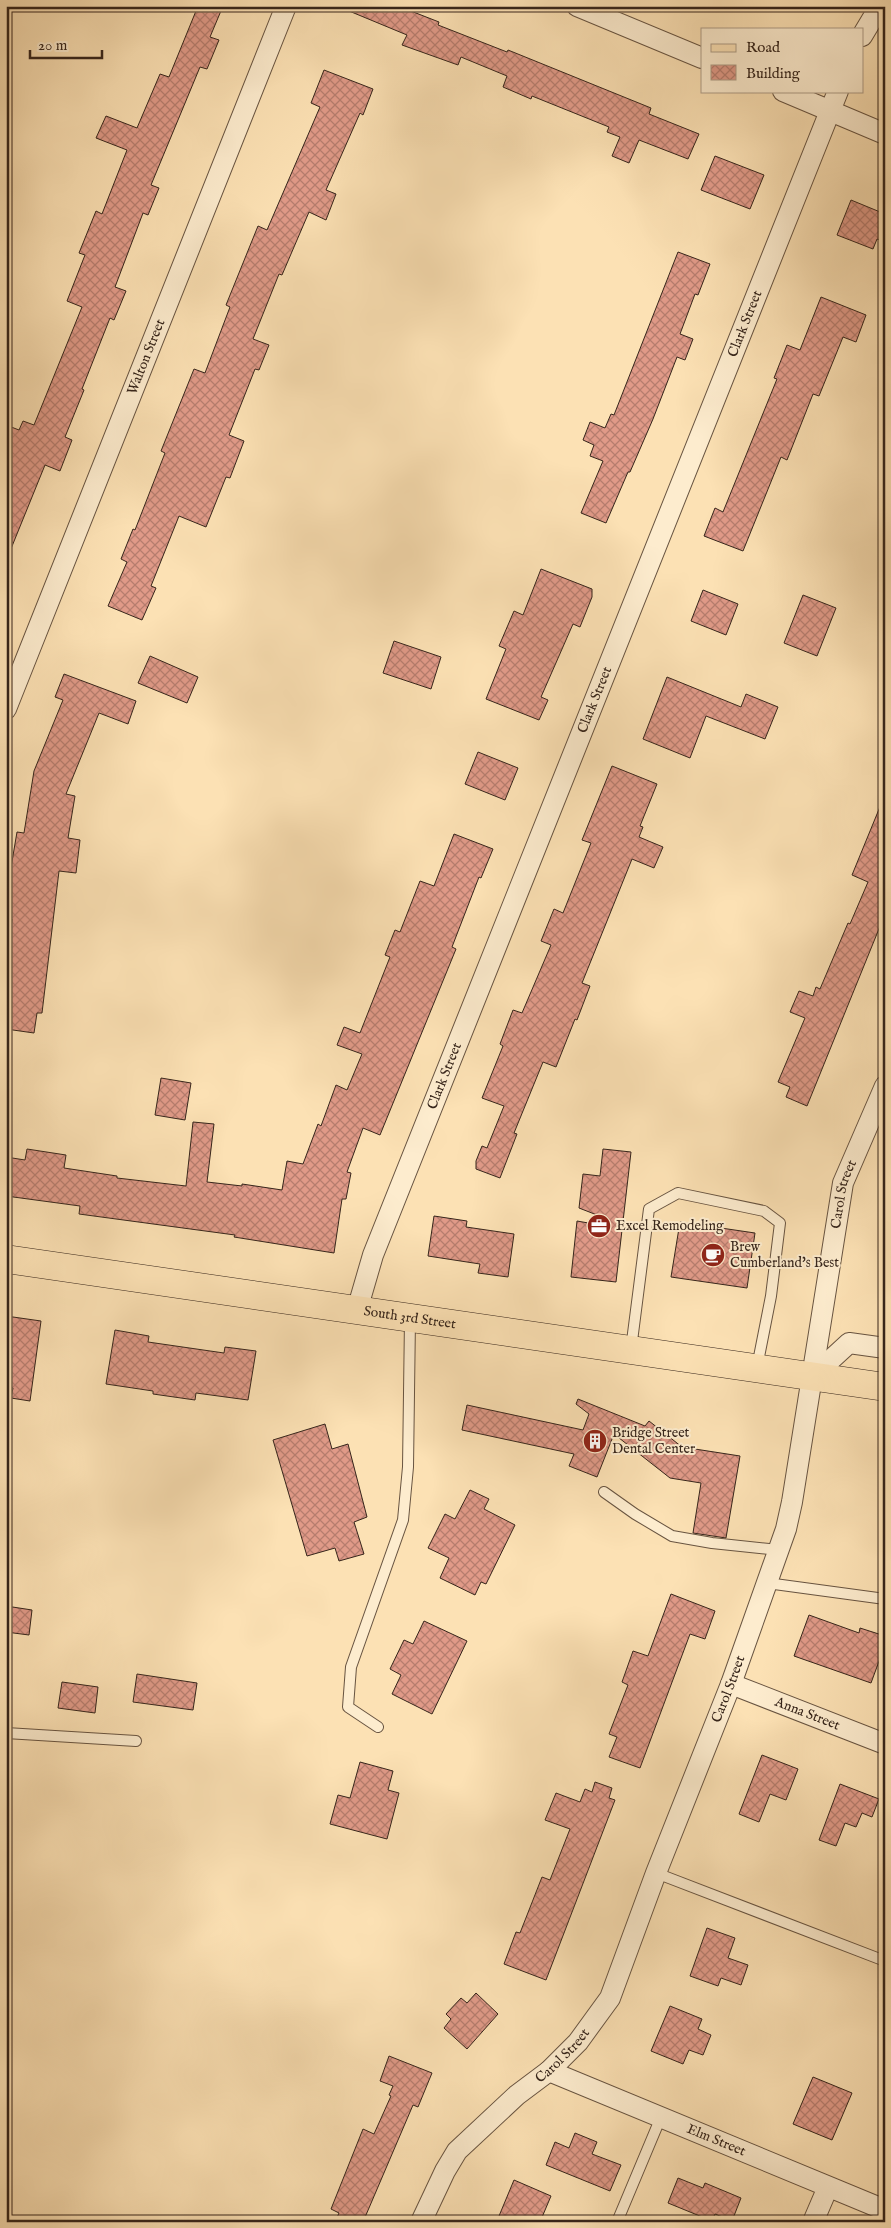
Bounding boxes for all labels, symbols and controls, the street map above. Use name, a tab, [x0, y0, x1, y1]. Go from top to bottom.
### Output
scale bar	[30, 28, 102, 60]
legend	[701, 28, 864, 92]
text: 20 m	[38, 36, 68, 55]
text: Road	[746, 38, 781, 57]
text: Building	[746, 64, 801, 83]
street label: Clark Street	[724, 288, 766, 360]
street label: Walton Street	[123, 316, 169, 397]
street label: Clark Street	[573, 664, 616, 736]
street label: Clark Street	[423, 1040, 466, 1112]
street label: Carol Street	[827, 1157, 861, 1230]
office icon: Excel Remodeling	[586, 1213, 612, 1239]
place label: Excel Remodeling	[616, 1217, 724, 1235]
place label: Brew Cumberland's Best	[730, 1238, 839, 1272]
cafe icon: Brew Cumberland's Best	[700, 1242, 726, 1268]
street label: South 3rd Street	[362, 1302, 457, 1333]
place label: Bridge Street Dental Center	[612, 1424, 695, 1458]
building icon: Bridge Street Dental Center	[582, 1428, 608, 1454]
street label: Carol Street	[708, 1653, 749, 1725]
street label: Anna Street	[771, 1693, 843, 1735]
street label: Carol Street	[532, 2025, 594, 2087]
street label: Elm Street	[684, 2120, 749, 2160]

